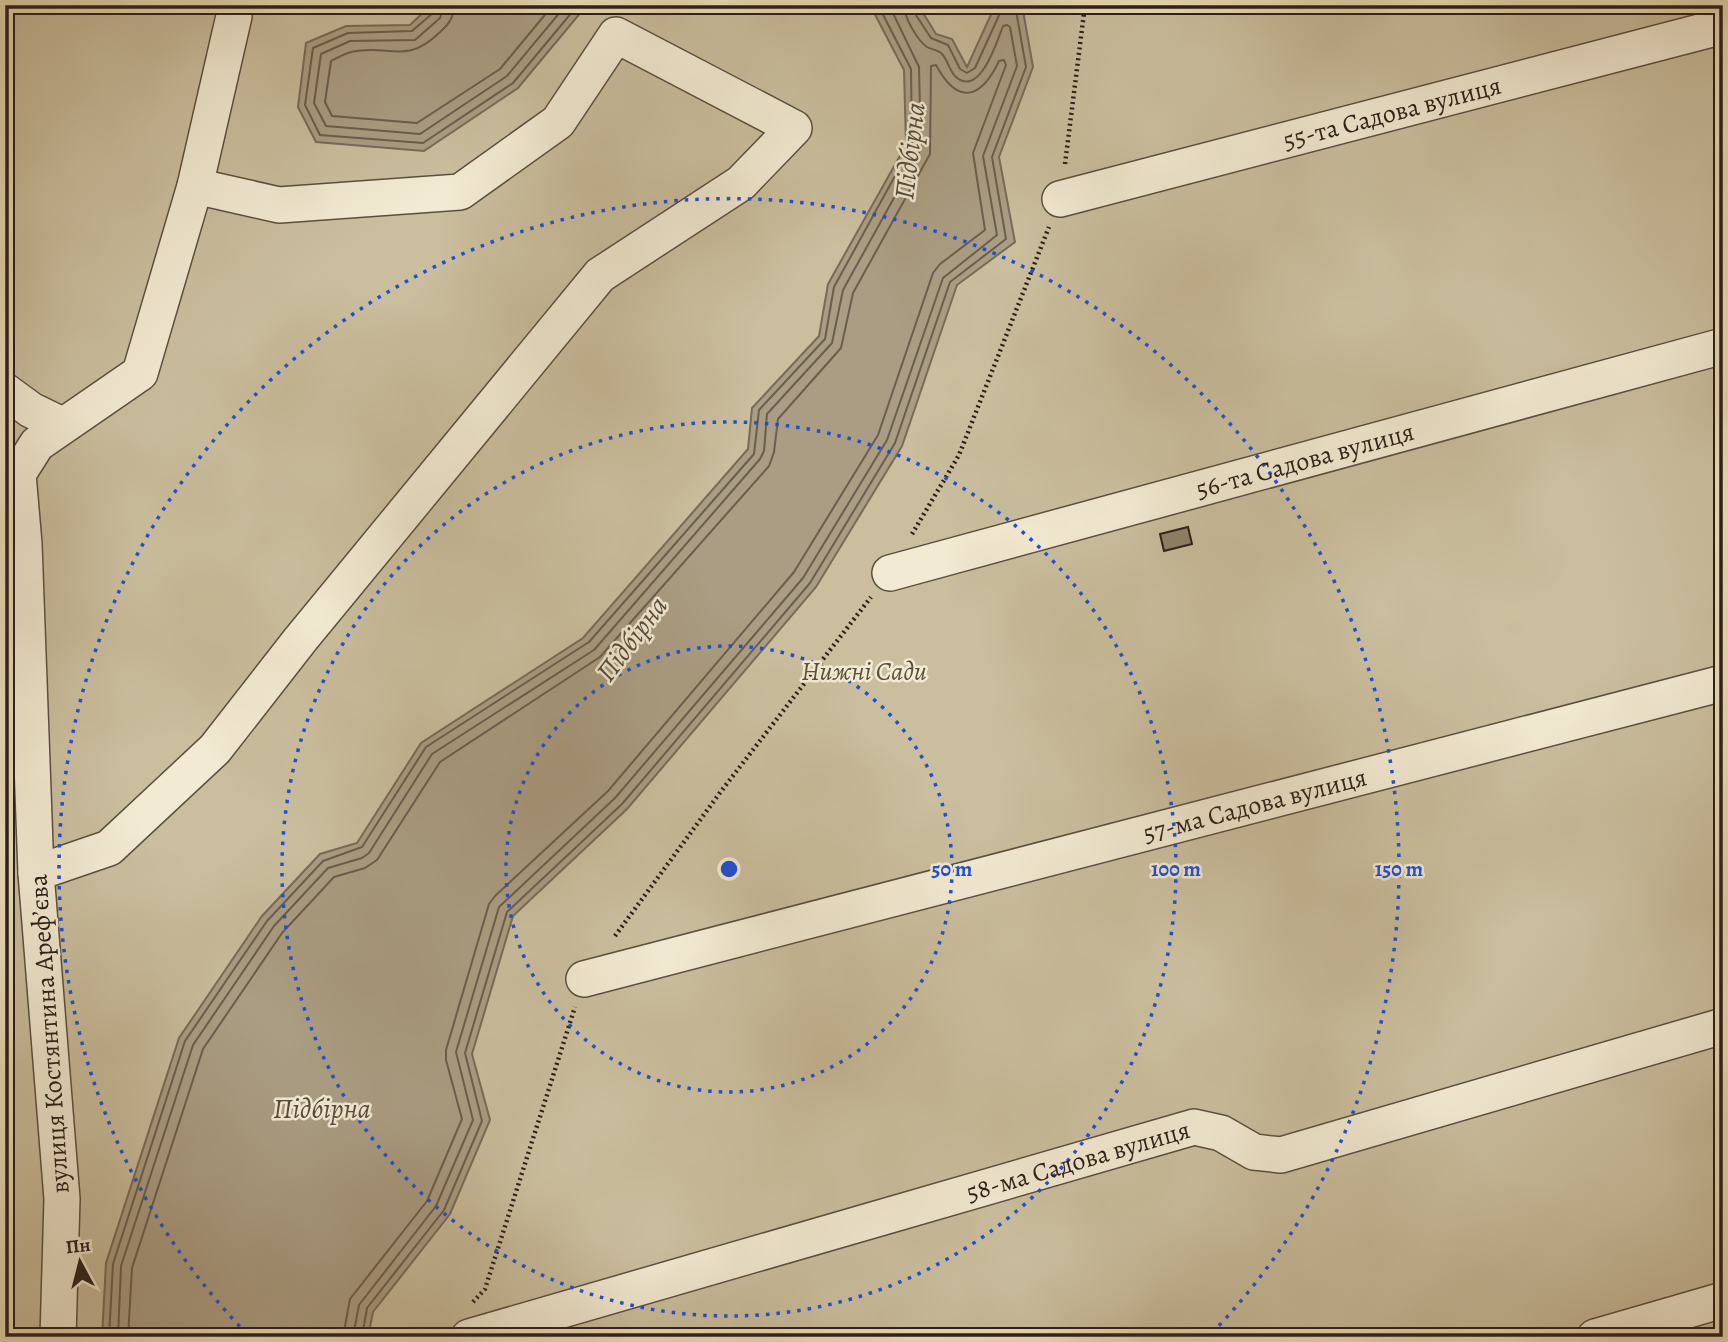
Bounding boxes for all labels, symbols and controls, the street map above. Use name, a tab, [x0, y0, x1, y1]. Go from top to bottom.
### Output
street label: 55-та Садова вулиця	[1279, 67, 1505, 158]
water label: Підбірна	[885, 100, 935, 202]
street label: 56-та Садова вулиця	[1192, 413, 1418, 506]
water label: Підбірна	[587, 589, 677, 689]
park label: Нижні Сади	[801, 654, 927, 689]
street label: 57-ма Садова вулиця	[1139, 759, 1370, 851]
text: 50 m	[932, 855, 973, 883]
text: 100 m	[1151, 855, 1201, 883]
text: 150 m	[1375, 855, 1424, 883]
centre of rings	[717, 857, 741, 881]
street label: вулиця Костянтина Арефʼєва	[20, 873, 78, 1195]
water label: Підбірна	[273, 1090, 371, 1128]
street label: 58-ма Садова вулиця	[962, 1112, 1194, 1210]
north arrow	[46, 1226, 116, 1296]
text: Пн	[64, 1232, 92, 1261]

